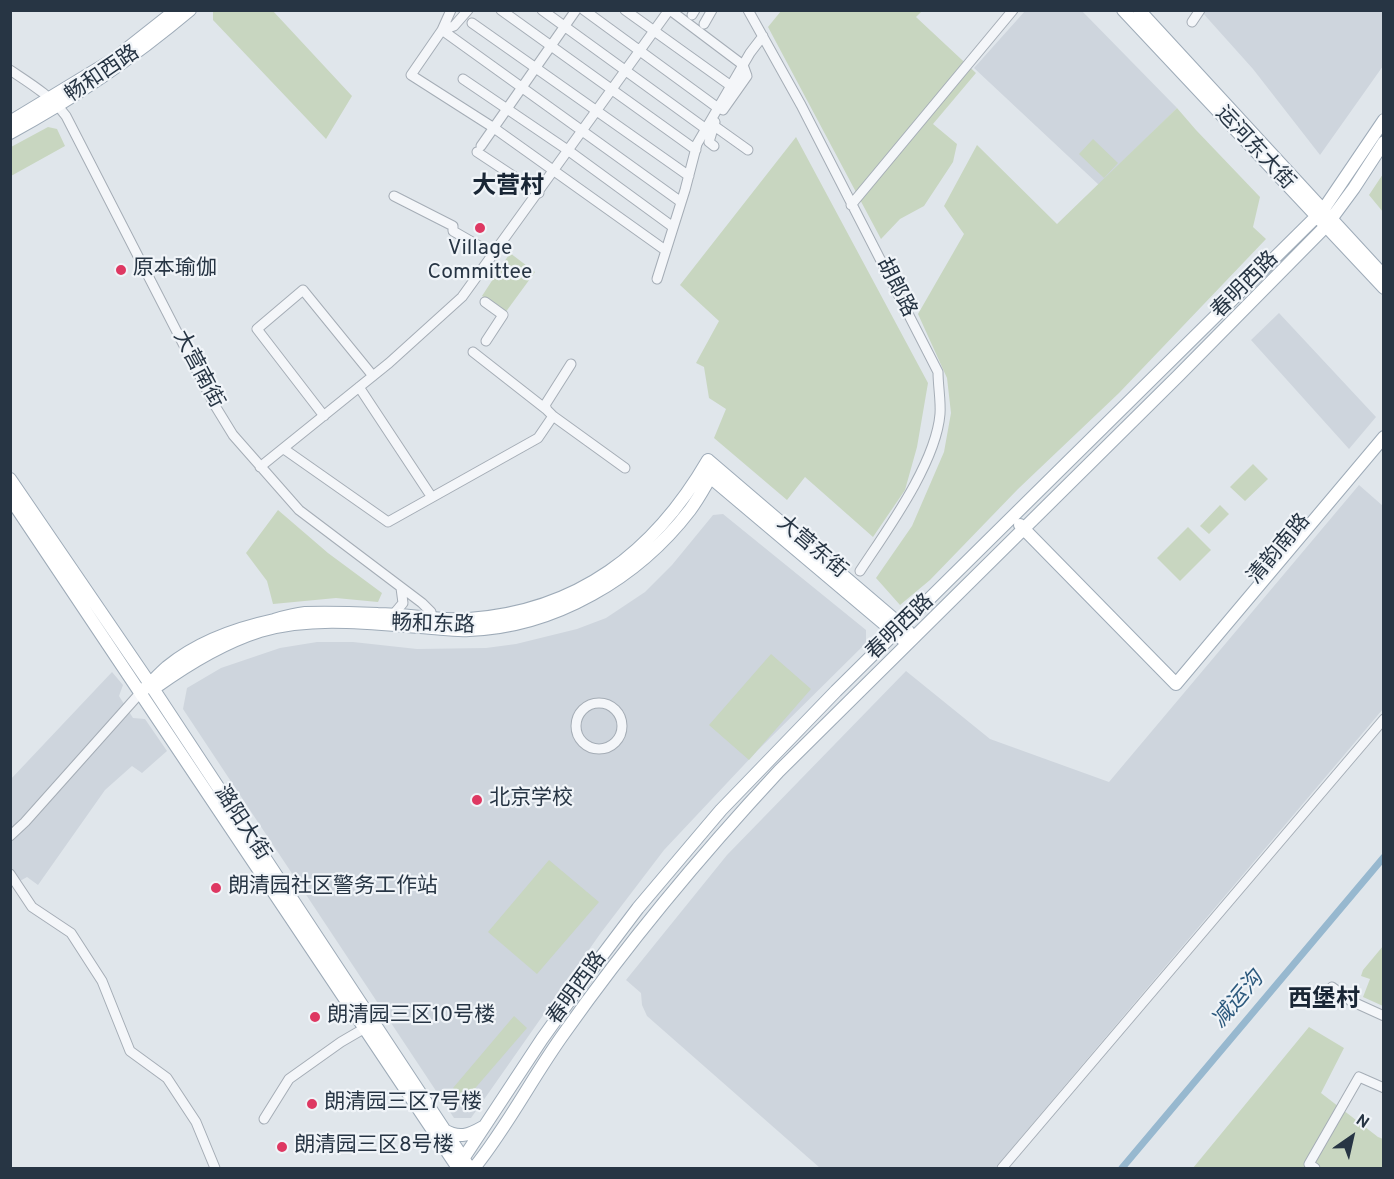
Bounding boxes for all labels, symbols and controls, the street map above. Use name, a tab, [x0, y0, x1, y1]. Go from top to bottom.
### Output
street label: 畅和西路	[61, 41, 145, 109]
street label: 运河东大街	[1209, 102, 1299, 196]
district label: 大营村	[472, 174, 544, 202]
marker: Village Committee	[473, 221, 487, 235]
place label: Village Committee	[428, 237, 532, 287]
street label: 春明西路	[1207, 247, 1285, 325]
street label: 胡郎路	[869, 254, 921, 322]
place label: 原本瑜伽	[133, 257, 217, 283]
marker: 原本瑜伽	[114, 263, 128, 277]
street label: 大营南街	[166, 327, 228, 413]
street label: 清韵南路	[1243, 510, 1317, 590]
street label: 大营东街	[771, 511, 851, 585]
street label: 春明西路	[862, 590, 940, 666]
street label: 畅和东路	[391, 612, 475, 640]
street label: 潞阳大街	[208, 782, 274, 866]
place label: 北京学校	[489, 787, 573, 813]
marker: 北京学校	[470, 793, 484, 807]
place label: 朗清园社区警务工作站	[228, 875, 438, 901]
marker: 朗清园社区警务工作站	[209, 881, 223, 895]
street label: 春明西路	[543, 948, 613, 1030]
water label: 减运沟	[1208, 967, 1270, 1035]
district label: 西堡村	[1288, 987, 1360, 1015]
place label: 朗清园三区10号楼	[327, 1004, 495, 1030]
marker: 朗清园三区10号楼	[308, 1010, 322, 1024]
place label: 朗清园三区7号楼	[324, 1091, 482, 1117]
marker: 朗清园三区7号楼	[305, 1097, 319, 1111]
north arrow	[1322, 1107, 1382, 1167]
text: N	[1352, 1111, 1372, 1134]
place label: 朗清园三区8号楼	[294, 1134, 454, 1160]
marker: 朗清园三区8号楼	[275, 1140, 289, 1154]

